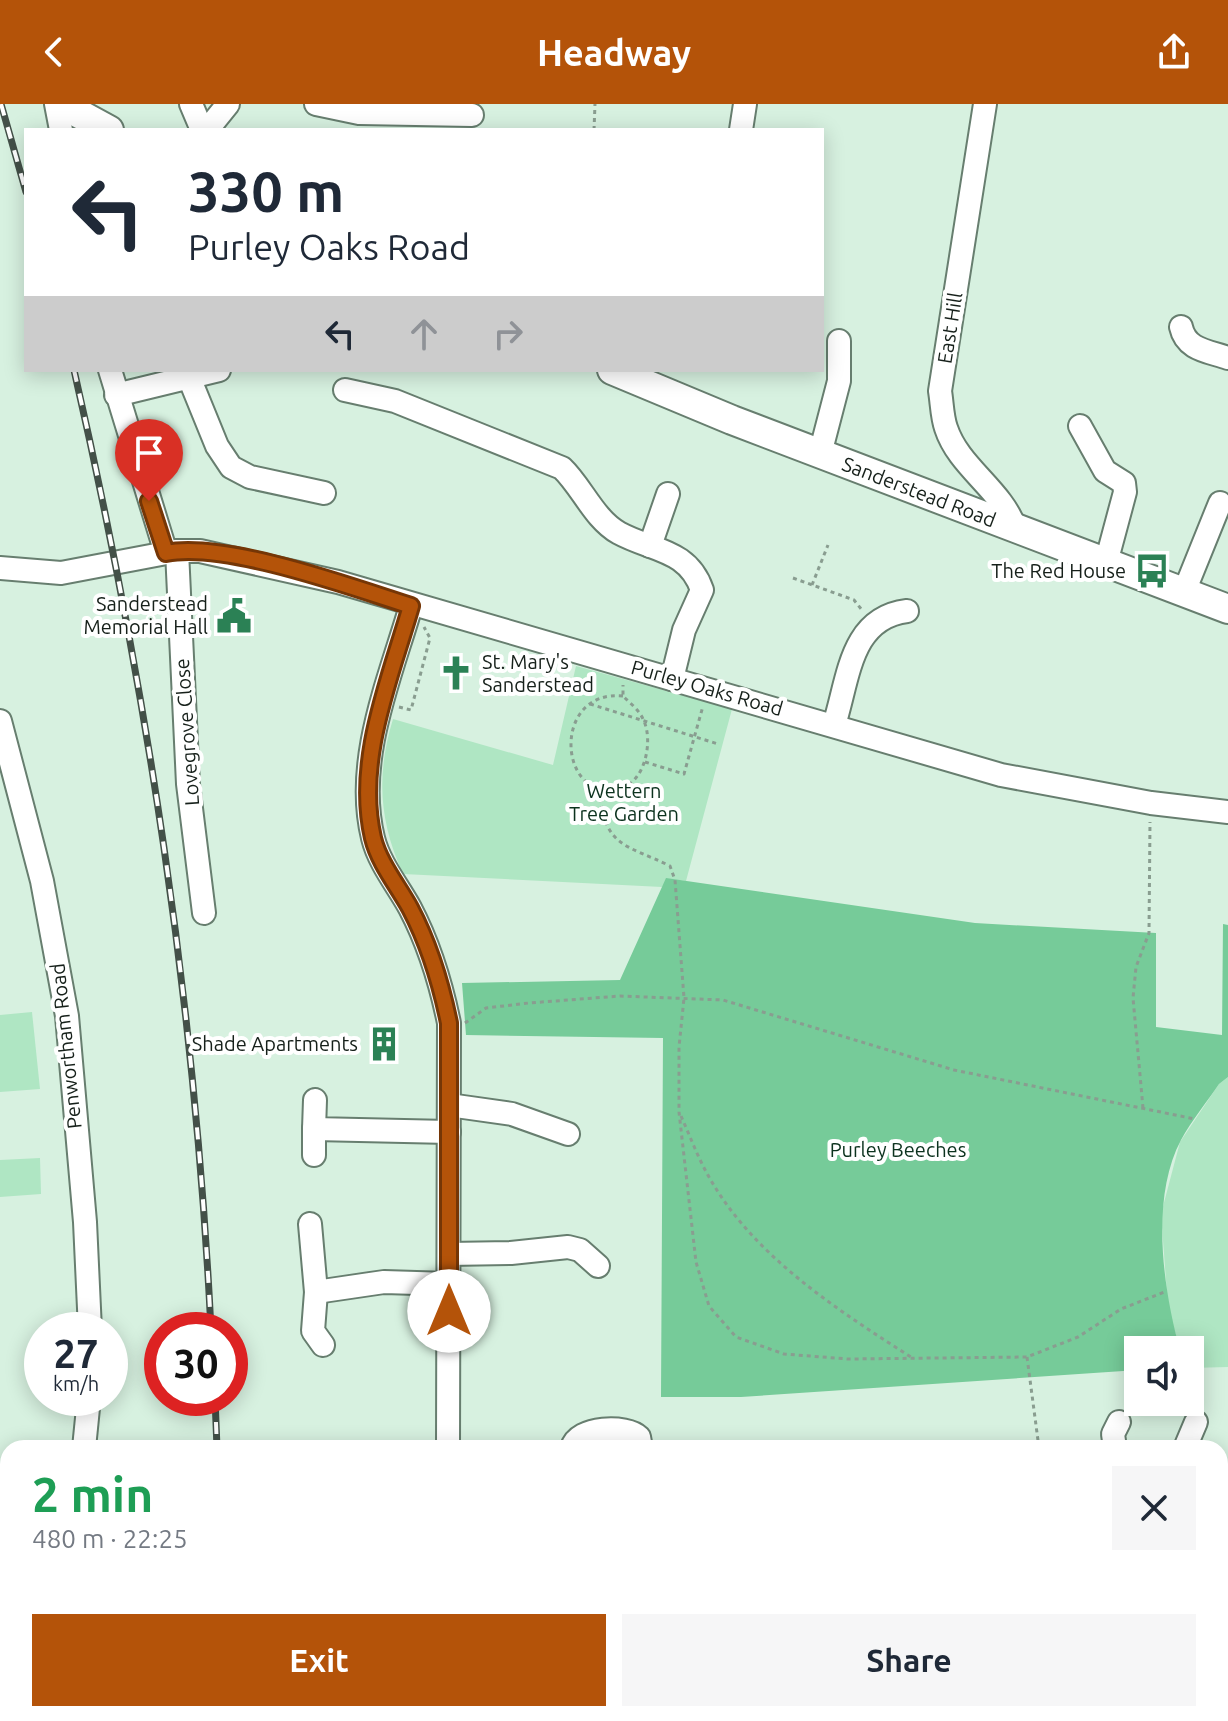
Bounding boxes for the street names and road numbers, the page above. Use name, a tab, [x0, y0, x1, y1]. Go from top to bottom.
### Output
street label: East Hill	[933, 291, 966, 365]
street label: Sanderstead Road	[839, 452, 999, 531]
street label: Purley Oaks Road	[629, 655, 786, 720]
street label: Lovegrove Close	[170, 658, 203, 806]
street label: Penwortham Road	[45, 962, 86, 1130]

